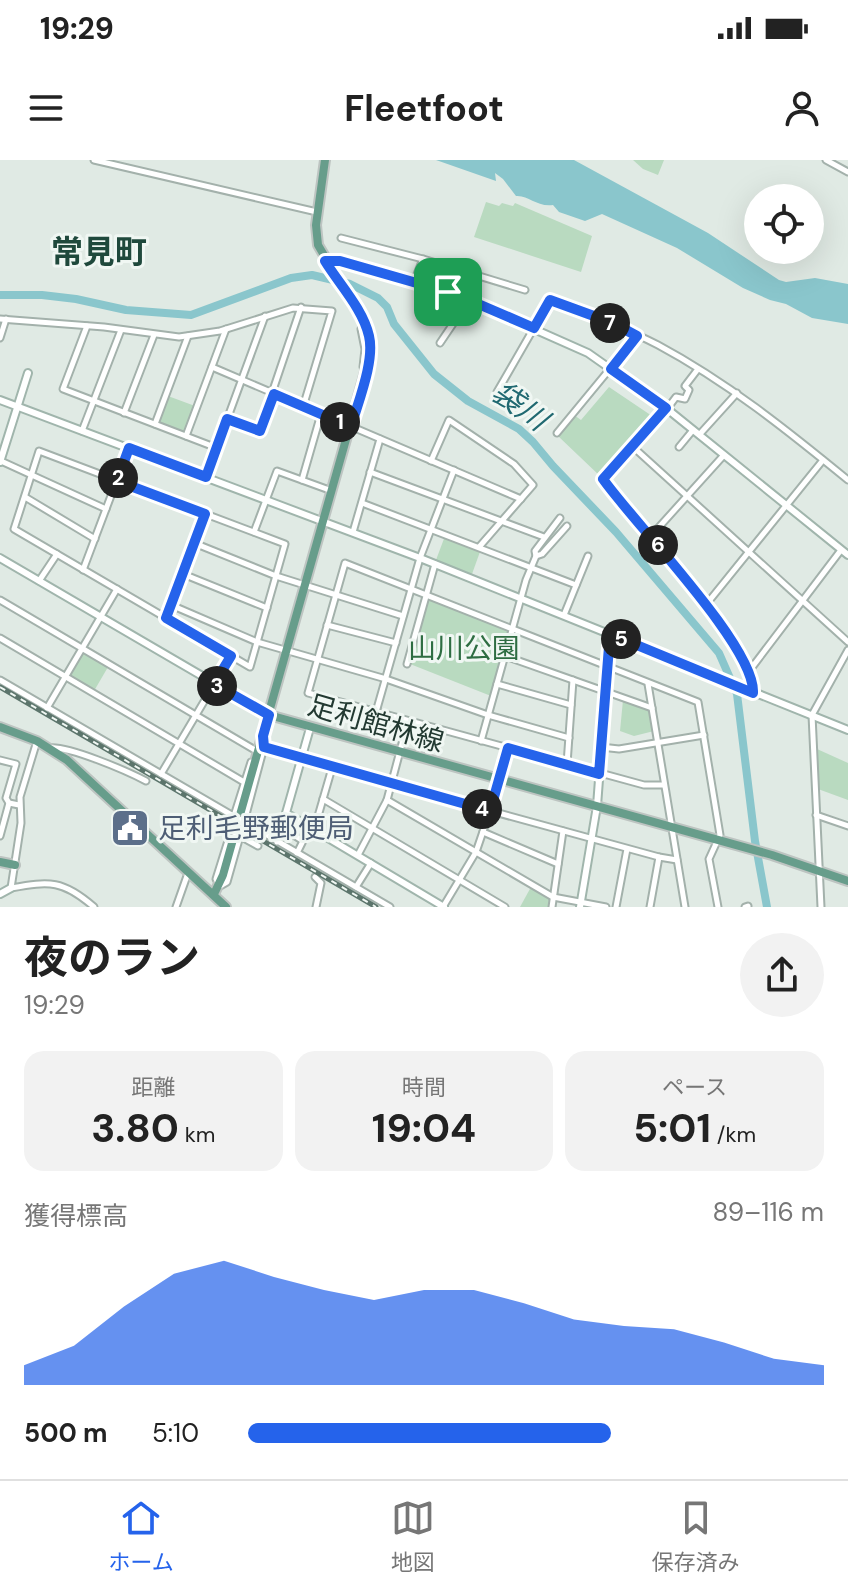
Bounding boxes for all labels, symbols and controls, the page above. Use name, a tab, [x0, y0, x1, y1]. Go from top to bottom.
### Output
text: 19:29	[40, 9, 114, 48]
text: Fleetfoot	[344, 85, 504, 132]
icon: menu	[24, 86, 68, 130]
icon: person	[780, 86, 824, 130]
map controls	[744, 184, 824, 264]
button: locate	[744, 184, 824, 264]
district label: 常見町	[51, 231, 147, 273]
pin	[414, 258, 482, 326]
icon: arrive	[426, 270, 470, 314]
pin: 7	[590, 303, 630, 343]
text: 7	[604, 308, 616, 337]
water label: 袋川	[485, 372, 558, 441]
pin: 1	[320, 402, 360, 442]
text: 1	[336, 407, 344, 436]
pin: 2	[98, 458, 138, 498]
text: 2	[112, 463, 124, 492]
pin: 6	[638, 525, 678, 565]
text: 6	[651, 530, 665, 559]
pin: 5	[601, 619, 641, 659]
text: 5	[614, 624, 628, 653]
park label: 山川公園	[408, 630, 520, 667]
pin: 3	[197, 666, 237, 706]
text: 3	[210, 671, 224, 700]
street label: 足利館林線	[303, 686, 448, 761]
pin: 4	[462, 789, 502, 829]
text: 4	[475, 794, 489, 823]
public building icon: 足利毛野郵便局	[109, 807, 151, 849]
place label: 足利毛野郵便局	[158, 810, 354, 847]
text: 夜のラン	[24, 929, 200, 987]
button: share	[740, 933, 824, 1017]
text: 19:29	[24, 988, 85, 1022]
text: 距離	[131, 1073, 175, 1102]
text: 時間	[402, 1073, 446, 1102]
text: ペース	[662, 1073, 727, 1102]
text: 3.80	[91, 1102, 179, 1154]
text: 19:04	[372, 1102, 476, 1154]
text: 5:01	[633, 1102, 711, 1154]
text: km	[179, 1120, 215, 1149]
text: /km	[711, 1120, 756, 1149]
text: 89–116 m	[713, 1195, 824, 1229]
text: 獲得標高	[24, 1199, 128, 1233]
text: 500 m	[24, 1416, 107, 1450]
text: 5:10	[152, 1416, 199, 1450]
tab: ホーム	[108, 1496, 174, 1577]
tab: 地図	[391, 1496, 435, 1577]
tab: 保存済み	[652, 1496, 740, 1577]

